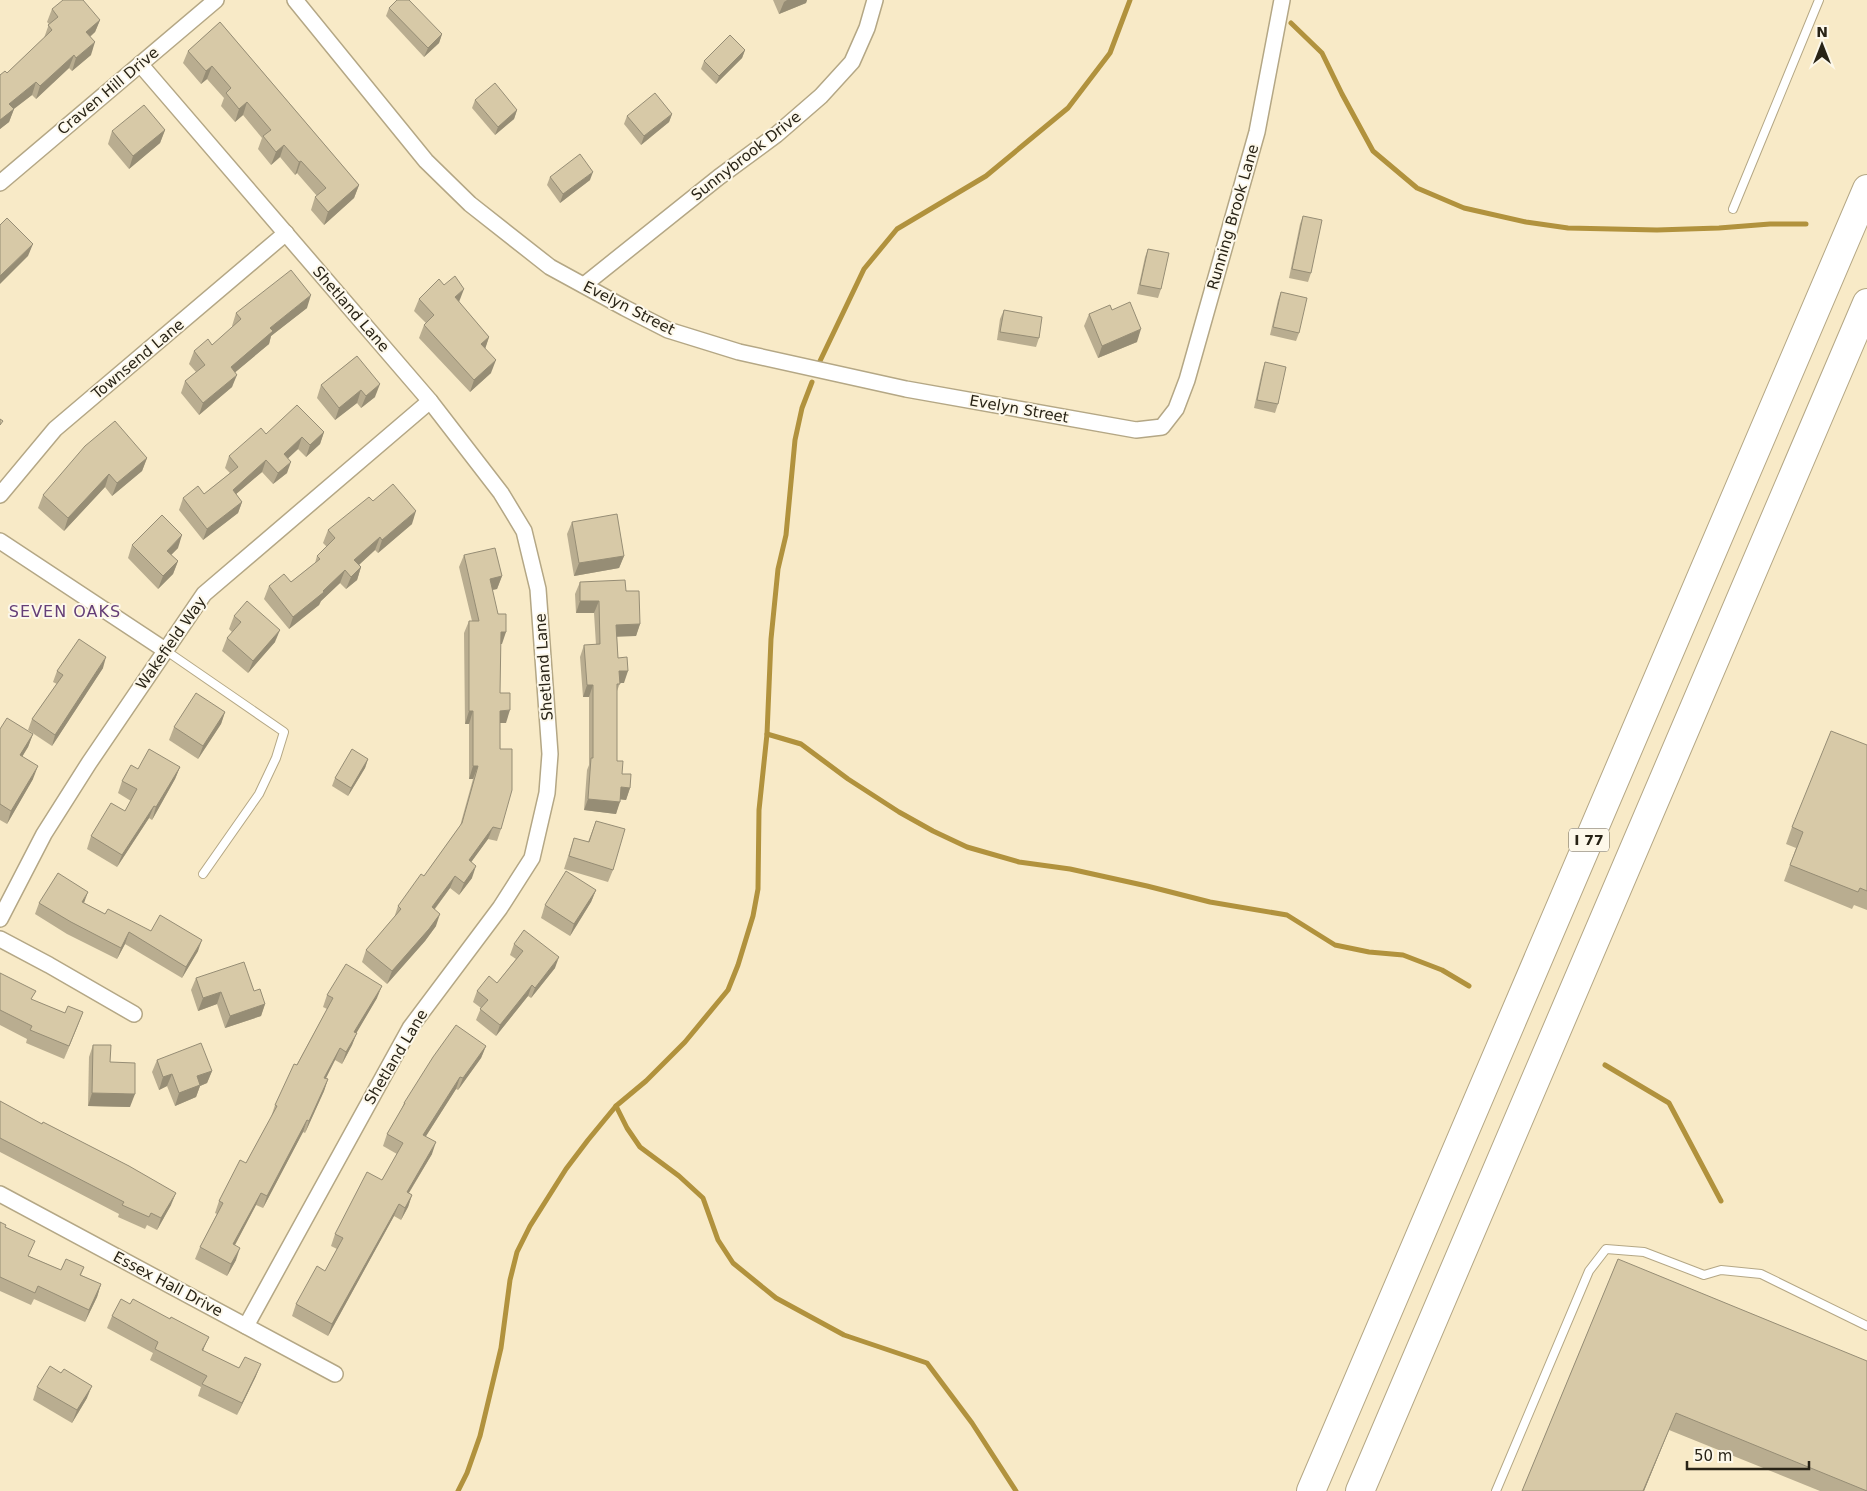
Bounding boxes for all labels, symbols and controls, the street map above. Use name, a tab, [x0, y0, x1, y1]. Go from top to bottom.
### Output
north arrow	[1797, 20, 1847, 70]
text: N	[1816, 24, 1828, 40]
street label: Craven Hill Drive	[54, 43, 162, 139]
street label: Sunnybrook Drive	[688, 108, 804, 204]
street label: Running Brook Lane	[1204, 142, 1262, 292]
street label: Shetland Lane	[309, 263, 393, 355]
street label: Evelyn Street	[580, 277, 678, 339]
street label: Townsend Lane	[88, 315, 188, 403]
street label: Evelyn Street	[968, 391, 1070, 427]
street label: Wakefield Way	[132, 593, 210, 693]
district label: SEVEN OAKS	[9, 602, 121, 621]
street label: Shetland Lane	[531, 613, 557, 721]
road number: I 77	[1569, 828, 1609, 852]
street label: Shetland Lane	[361, 1006, 431, 1108]
street label: Essex Hall Drive	[110, 1248, 226, 1320]
scale bar	[1687, 1438, 1810, 1470]
text: 50 m	[1694, 1447, 1732, 1465]

